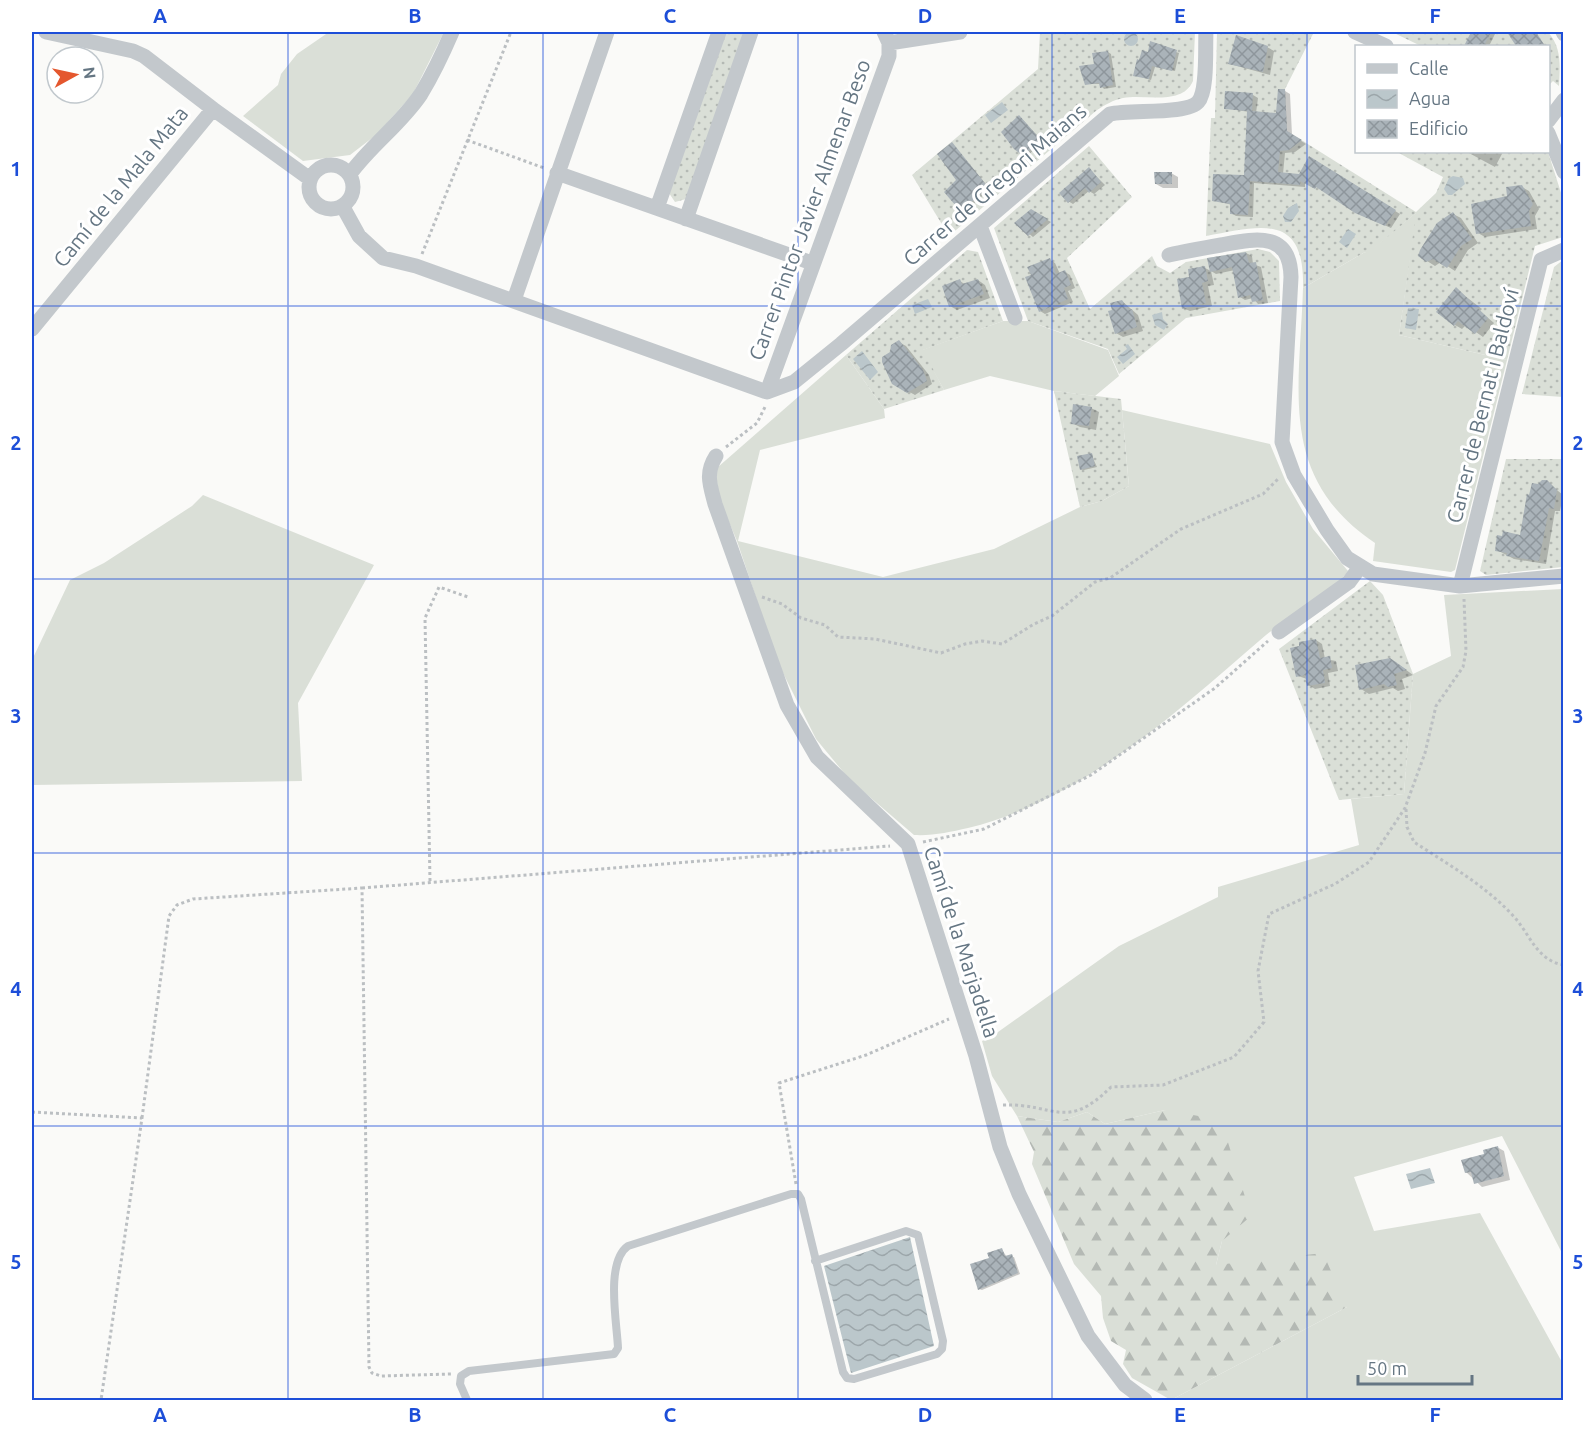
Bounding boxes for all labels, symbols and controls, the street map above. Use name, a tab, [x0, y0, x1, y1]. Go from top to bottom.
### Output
text: A	[153, 4, 167, 27]
text: B	[408, 4, 422, 27]
text: C	[664, 4, 677, 27]
text: D	[918, 4, 932, 27]
text: E	[1174, 4, 1186, 27]
text: F	[1429, 4, 1441, 27]
north arrow	[45, 45, 105, 105]
legend	[1355, 45, 1550, 153]
street label: Carrer Pintor Javier Almenar Beso	[743, 56, 875, 363]
text: Calle	[1409, 58, 1449, 78]
text: N	[80, 66, 100, 80]
text: Agua	[1409, 88, 1451, 108]
street label: Carrer de Gregori Maians	[898, 98, 1091, 270]
street label: Camí de la Mala Mata	[48, 101, 192, 272]
text: Edificio	[1409, 118, 1468, 138]
text: 1	[10, 157, 22, 180]
text: 1	[1572, 157, 1584, 180]
street label: Carrer de Bernat i Baldoví	[1441, 285, 1523, 525]
text: 2	[10, 431, 22, 454]
text: 2	[1572, 431, 1584, 454]
text: 3	[10, 704, 22, 727]
text: 3	[1572, 704, 1584, 727]
street label: Camí de la Marjadella	[920, 843, 1004, 1041]
text: 4	[10, 977, 22, 1000]
text: 4	[1572, 977, 1584, 1000]
text: 5	[10, 1250, 22, 1273]
text: 5	[1572, 1250, 1584, 1273]
scale bar	[1358, 1348, 1472, 1386]
text: 50 m	[1367, 1358, 1407, 1378]
text: A	[153, 1403, 167, 1426]
text: B	[408, 1403, 422, 1426]
text: C	[664, 1403, 677, 1426]
text: D	[918, 1403, 932, 1426]
text: E	[1174, 1403, 1186, 1426]
text: F	[1429, 1403, 1441, 1426]

